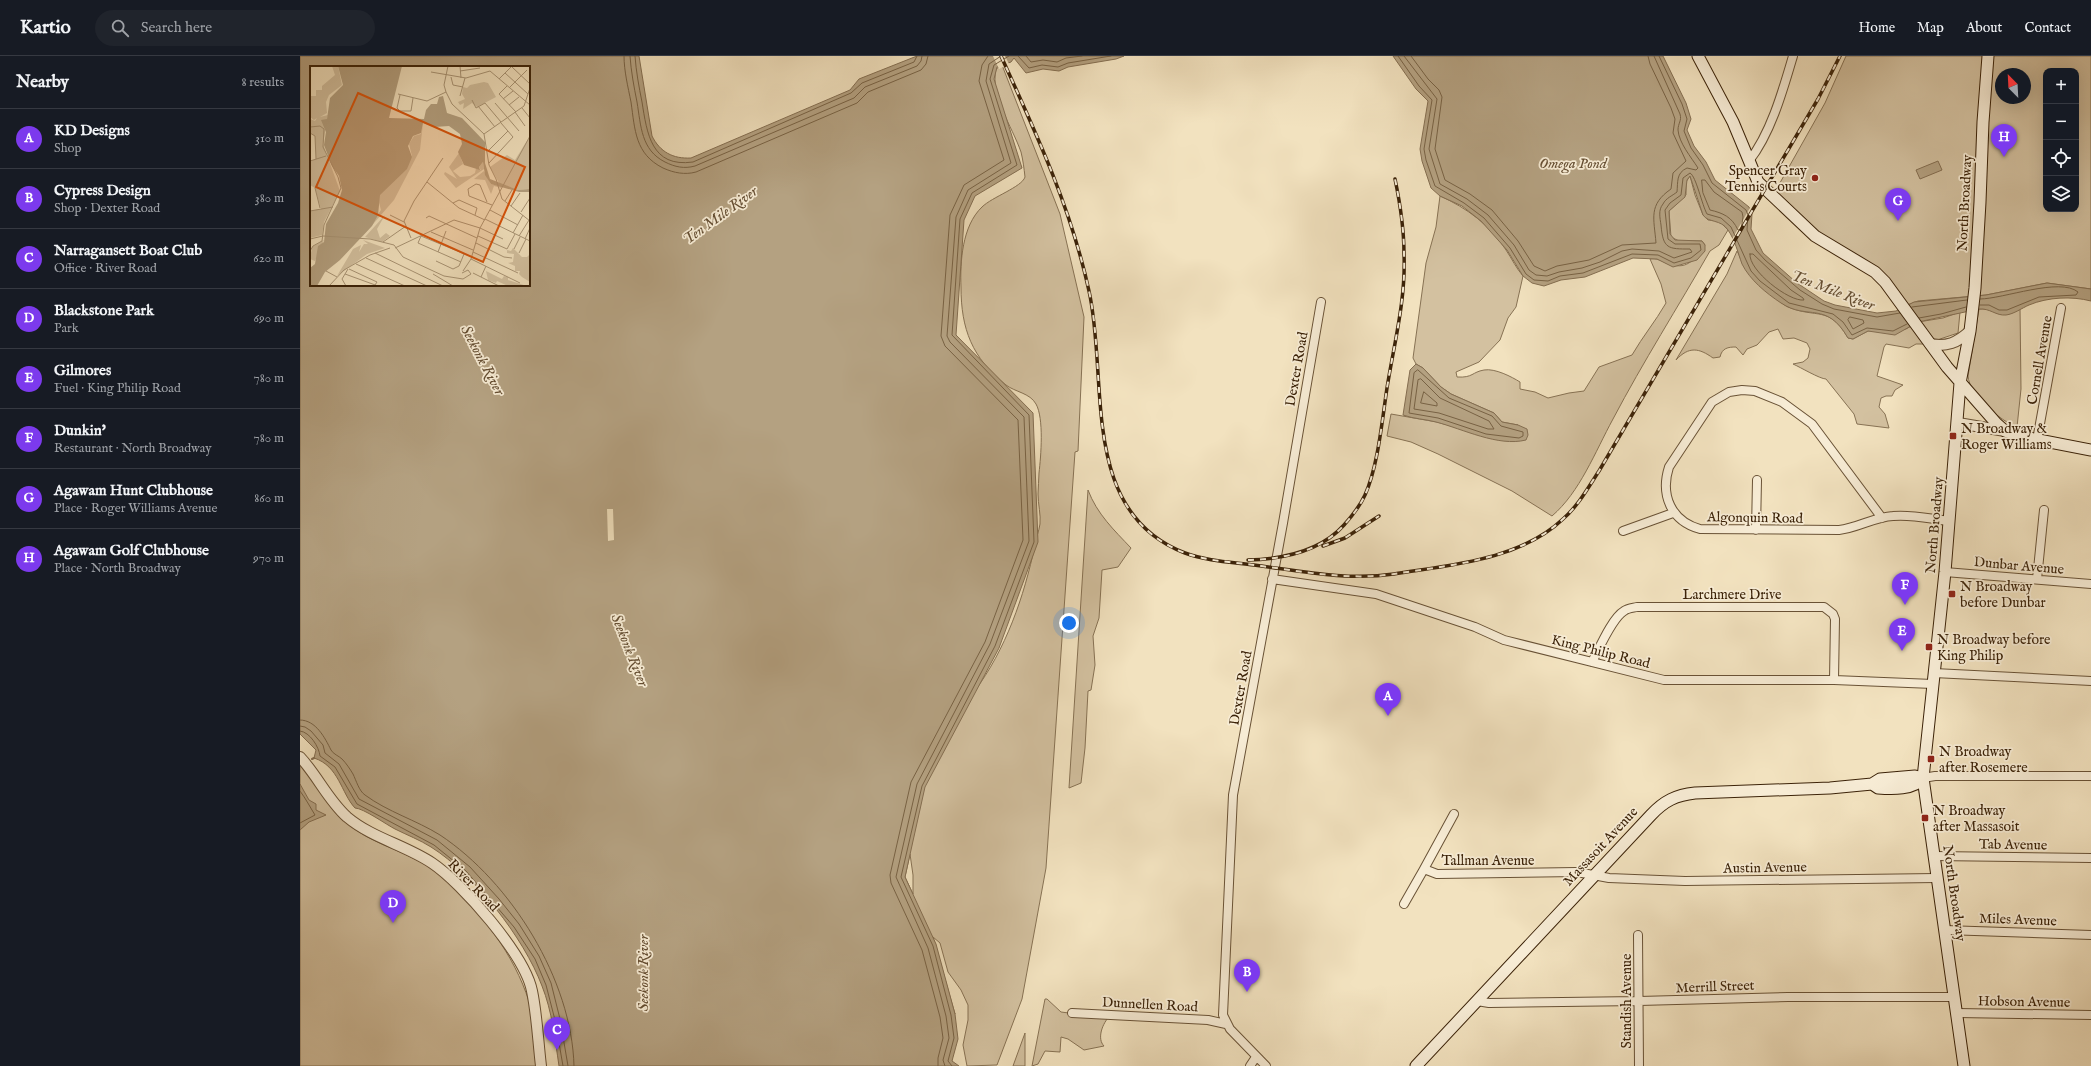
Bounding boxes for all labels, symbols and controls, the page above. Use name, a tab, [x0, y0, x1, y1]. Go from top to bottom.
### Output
search box	[95, 10, 375, 46]
text: Kartio	[20, 16, 71, 40]
icon: search	[109, 17, 131, 39]
text: Search here	[141, 18, 212, 37]
text: Home	[1859, 19, 1895, 37]
text: Map	[1917, 19, 1944, 37]
text: About	[1966, 19, 2002, 37]
text: Contact	[2024, 19, 2071, 37]
inset map	[310, 66, 530, 286]
north arrow	[1995, 68, 2031, 104]
map controls	[2043, 68, 2079, 212]
button: +	[2043, 68, 2079, 104]
text: Nearby	[16, 72, 69, 93]
text: 8 results	[241, 74, 284, 91]
button: −	[2043, 104, 2079, 140]
text: KD Designs	[54, 121, 130, 140]
pin: H	[1991, 124, 2017, 157]
text: A	[25, 130, 33, 147]
text: 310 m	[255, 130, 284, 147]
text: Shop	[54, 140, 82, 157]
button: locate	[2043, 140, 2079, 176]
water label: Omega Pond	[1539, 154, 1608, 174]
street label: North Broadway	[1953, 154, 1977, 252]
place label: Spencer Gray Tennis Courts	[1725, 162, 1807, 196]
marker: Spencer Gray Tennis Courts	[1810, 173, 1820, 183]
button: layers	[2043, 176, 2079, 212]
text: Cypress Design	[54, 181, 151, 200]
water label: Ten Mile River	[679, 181, 762, 249]
pin: G	[1885, 188, 1911, 221]
text: B	[25, 190, 33, 207]
text: 380 m	[255, 190, 284, 207]
text: Shop · Dexter Road	[54, 200, 160, 217]
text: Narragansett Boat Club	[54, 241, 202, 260]
text: C	[24, 250, 34, 267]
text: 620 m	[253, 250, 284, 267]
text: Office · River Road	[54, 260, 157, 277]
water label: Ten Mile River	[1788, 266, 1878, 315]
text: Blackstone Park	[54, 301, 154, 320]
text: D	[24, 310, 34, 327]
text: 690 m	[254, 310, 284, 327]
street label: Cornell Avenue	[2023, 314, 2057, 406]
text: Park	[54, 320, 79, 337]
water label: Seekonk River	[456, 322, 509, 399]
street label: Dexter Road	[1282, 330, 1312, 408]
text: Gilmores	[54, 361, 111, 380]
text: E	[24, 370, 34, 387]
text: 780 m	[254, 370, 284, 387]
text: Fuel · King Philip Road	[54, 380, 181, 397]
place label: N Broadway & Roger Williams	[1961, 420, 2052, 454]
text: Dunkin'	[54, 421, 106, 440]
text: F	[25, 430, 33, 447]
text: 780 m	[254, 430, 284, 447]
marker: N Broadway & Roger Williams	[1948, 431, 1958, 441]
text: Restaurant · North Broadway	[54, 440, 212, 457]
street label: North Broadway	[1922, 476, 1948, 574]
text: Agawam Hunt Clubhouse	[54, 481, 213, 500]
text: G	[24, 490, 34, 507]
text: 860 m	[254, 490, 284, 507]
text: Place · Roger Williams Avenue	[54, 500, 218, 517]
street label: Algonquin Road	[1706, 508, 1804, 528]
text: Agawam Golf Clubhouse	[54, 541, 209, 560]
text: H	[23, 550, 35, 567]
text: 970 m	[253, 550, 284, 567]
street label: Dunbar Avenue	[1973, 553, 2065, 579]
text: Place · North Broadway	[54, 560, 181, 577]
pin: F	[1892, 572, 1918, 605]
place label: N Broadway before Dunbar	[1960, 578, 2046, 612]
street label: Larchmere Drive	[1682, 586, 1782, 604]
marker: N Broadway before Dunbar	[1947, 589, 1957, 599]
water label: Seekonk River	[606, 611, 653, 690]
your location	[1059, 613, 1079, 633]
pin: E	[1889, 618, 1915, 651]
street label: King Philip Road	[1550, 631, 1652, 673]
place label: N Broadway before King Philip	[1937, 631, 2051, 665]
marker: N Broadway before King Philip	[1924, 642, 1934, 652]
street label: Dexter Road	[1226, 649, 1256, 727]
pin: A	[1375, 683, 1401, 716]
place label: N Broadway after Rosemere	[1939, 743, 2028, 777]
marker: N Broadway after Rosemere	[1926, 754, 1936, 764]
place label: N Broadway after Massasoit	[1933, 802, 2020, 836]
street label: Massasoit Avenue	[1559, 803, 1642, 890]
marker: N Broadway after Massasoit	[1920, 813, 1930, 823]
street label: Tab Avenue	[1979, 835, 2048, 855]
street label: North Broadway	[1938, 844, 1970, 943]
street label: Tallman Avenue	[1441, 852, 1535, 870]
street label: River Road	[444, 855, 503, 916]
street label: Austin Avenue	[1722, 858, 1807, 878]
pin: D	[380, 890, 406, 923]
street label: Miles Avenue	[1979, 910, 2058, 930]
water label: Seekonk River	[634, 934, 653, 1011]
street label: Standish Avenue	[1618, 953, 1636, 1048]
pin: B	[1234, 959, 1260, 992]
street label: Merrill Street	[1675, 977, 1755, 997]
street label: Hobson Avenue	[1978, 992, 2071, 1012]
street label: Dunnellen Road	[1102, 993, 1199, 1017]
pin: C	[544, 1017, 570, 1050]

